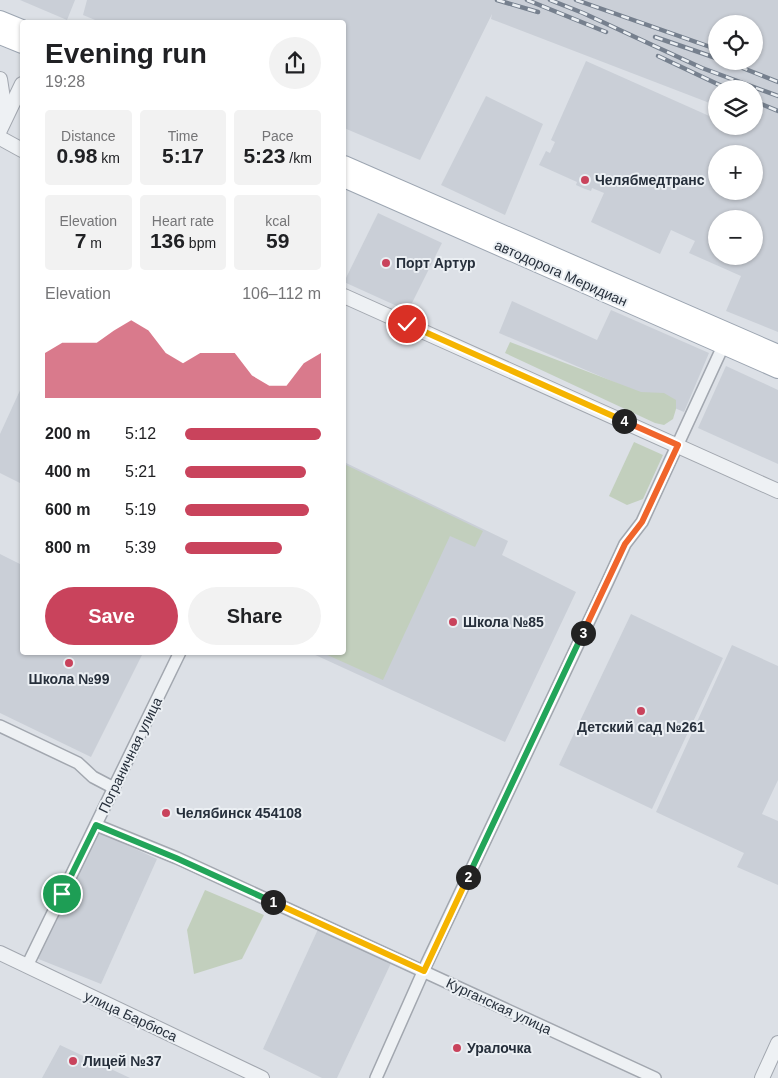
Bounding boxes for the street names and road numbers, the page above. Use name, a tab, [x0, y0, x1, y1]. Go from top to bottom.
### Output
street label: автодорога Меридиан	[492, 237, 630, 309]
street label: Пограничная улица	[95, 694, 165, 816]
street label: Курганская улица	[444, 975, 554, 1037]
street label: улица Барбюса	[82, 988, 180, 1045]

